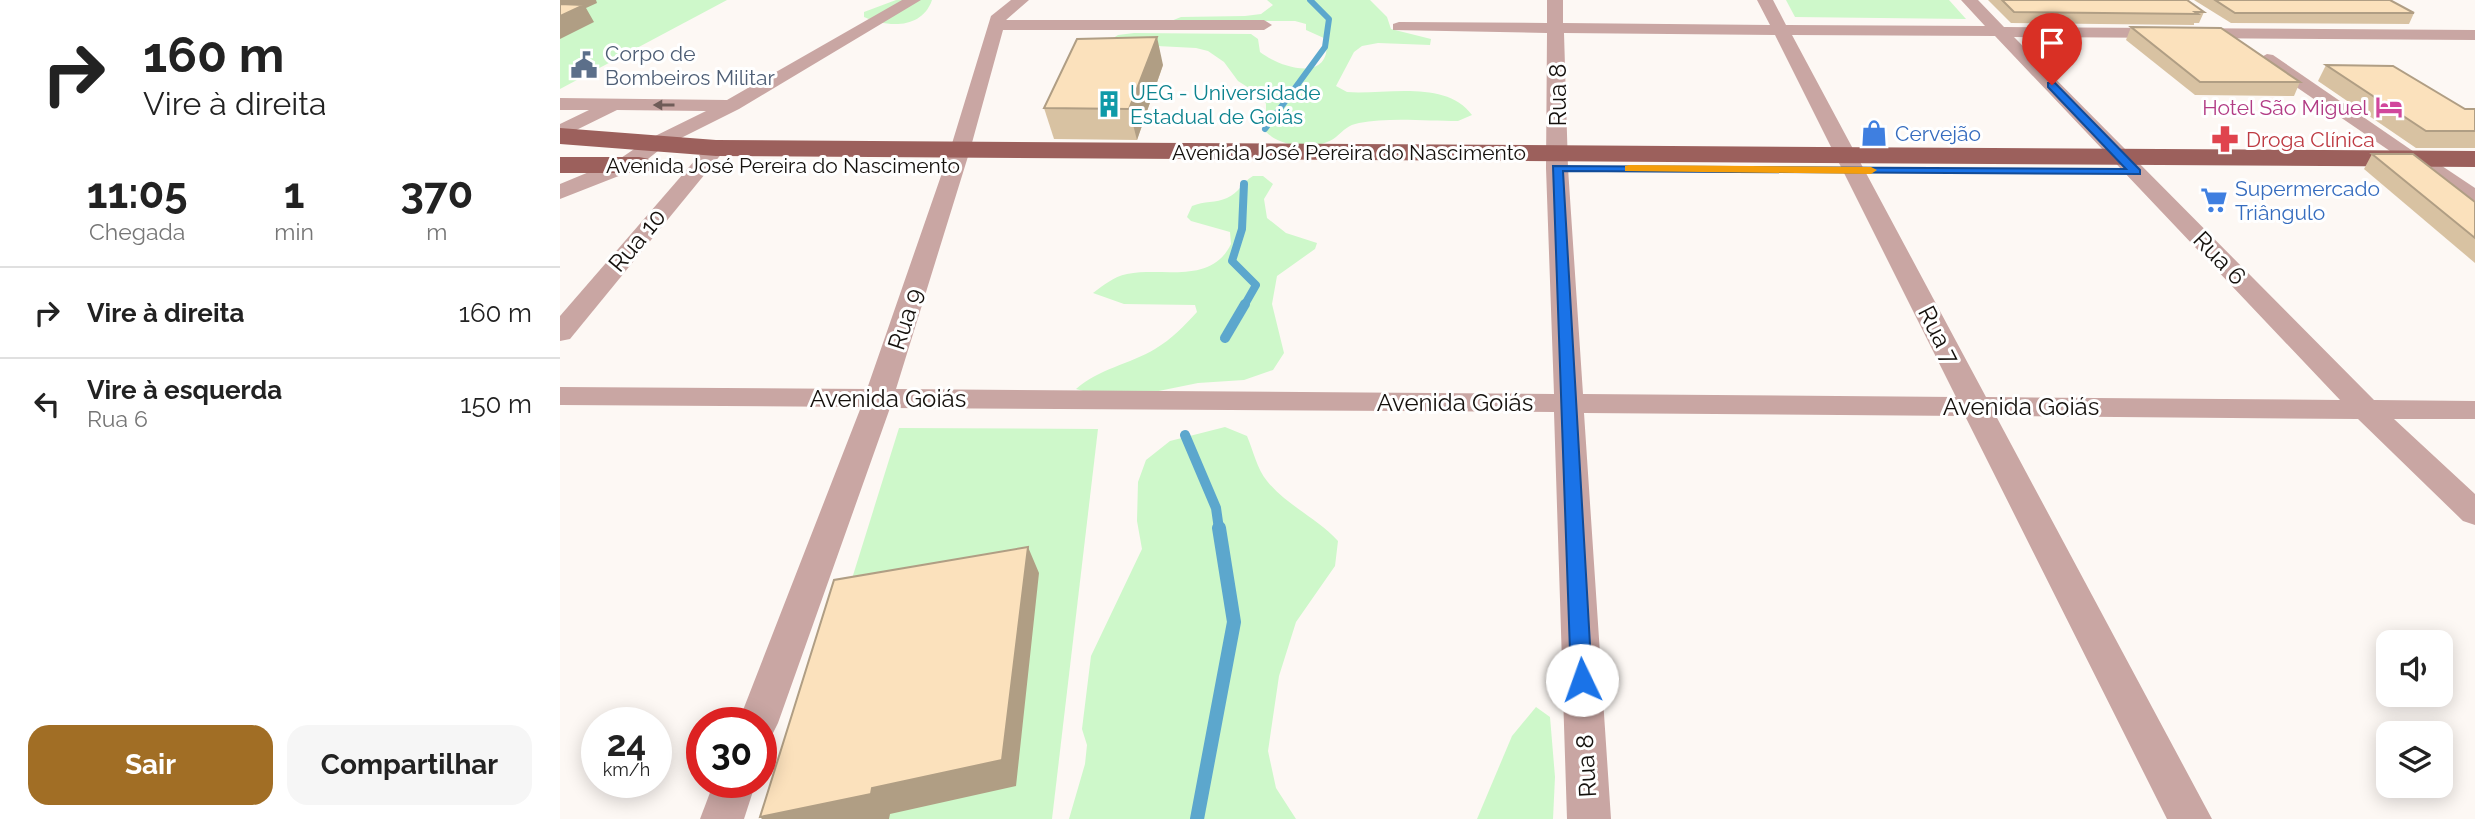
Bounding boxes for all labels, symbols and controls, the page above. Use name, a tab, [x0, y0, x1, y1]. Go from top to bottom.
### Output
pin	[2022, 13, 2082, 85]
icon: arrive	[2033, 24, 2071, 62]
text: 160 m	[143, 26, 284, 83]
icon: right	[28, 28, 119, 119]
place label: Corpo de Bombeiros Militar	[605, 41, 775, 90]
public building icon: Corpo de Bombeiros Militar	[569, 50, 599, 80]
street label: Rua 8	[1543, 63, 1572, 127]
place label: UEG - Universidade Estadual de Goiás	[1130, 80, 1321, 129]
text: Vire à direita	[143, 85, 326, 122]
building icon: UEG - Universidade Estadual de Goiás	[1094, 89, 1124, 119]
hotel icon: Hotel São Miguel	[2374, 92, 2404, 122]
place label: Hotel São Miguel	[2202, 95, 2368, 120]
one-way arrow	[653, 99, 675, 110]
shop icon: Cervejão	[1859, 118, 1889, 148]
place label: Cervejão	[1895, 121, 1981, 146]
pharmacy icon: Droga Clínica	[2210, 124, 2240, 154]
place label: Droga Clínica	[2246, 127, 2375, 152]
street label: Avenida José Pereira do Nascimento	[1172, 140, 1526, 165]
street label: Avenida José Pereira do Nascimento	[606, 153, 960, 178]
text: 11:05	[87, 169, 188, 218]
text: 1	[284, 169, 304, 218]
text: 370	[401, 169, 473, 218]
place label: Supermercado Triângulo	[2235, 176, 2380, 225]
supermarket icon: Supermercado Triângulo	[2199, 185, 2229, 215]
street label: Rua 10	[602, 202, 672, 278]
text: Chegada	[89, 218, 185, 245]
text: min	[274, 218, 314, 245]
text: m	[426, 218, 447, 245]
street label: Rua 6	[2188, 225, 2252, 291]
street label: Rua 9	[881, 285, 929, 353]
icon: right	[28, 294, 66, 332]
text: Vire à direita	[87, 298, 244, 328]
text: 160 m	[459, 298, 532, 328]
street label: Rua 7	[1912, 301, 1966, 369]
text: Vire à esquerda	[87, 375, 282, 405]
street label: Avenida Goiás	[810, 384, 966, 413]
icon: left	[28, 385, 66, 423]
street label: Avenida Goiás	[1377, 388, 1533, 417]
text: 150 m	[460, 389, 532, 419]
street label: Avenida Goiás	[1943, 392, 2099, 421]
text: Rua 6	[87, 405, 148, 432]
map controls	[2376, 630, 2453, 798]
button: sound	[2376, 630, 2453, 707]
position arrow	[1545, 643, 1619, 717]
speed limit sign: 30	[686, 707, 777, 798]
button: layers	[2376, 721, 2453, 798]
text: 24	[607, 723, 646, 764]
button: Sair	[28, 725, 273, 805]
button: Compartilhar	[287, 725, 532, 805]
street label: Rua 8	[1570, 734, 1602, 798]
text: km/h	[603, 759, 650, 780]

